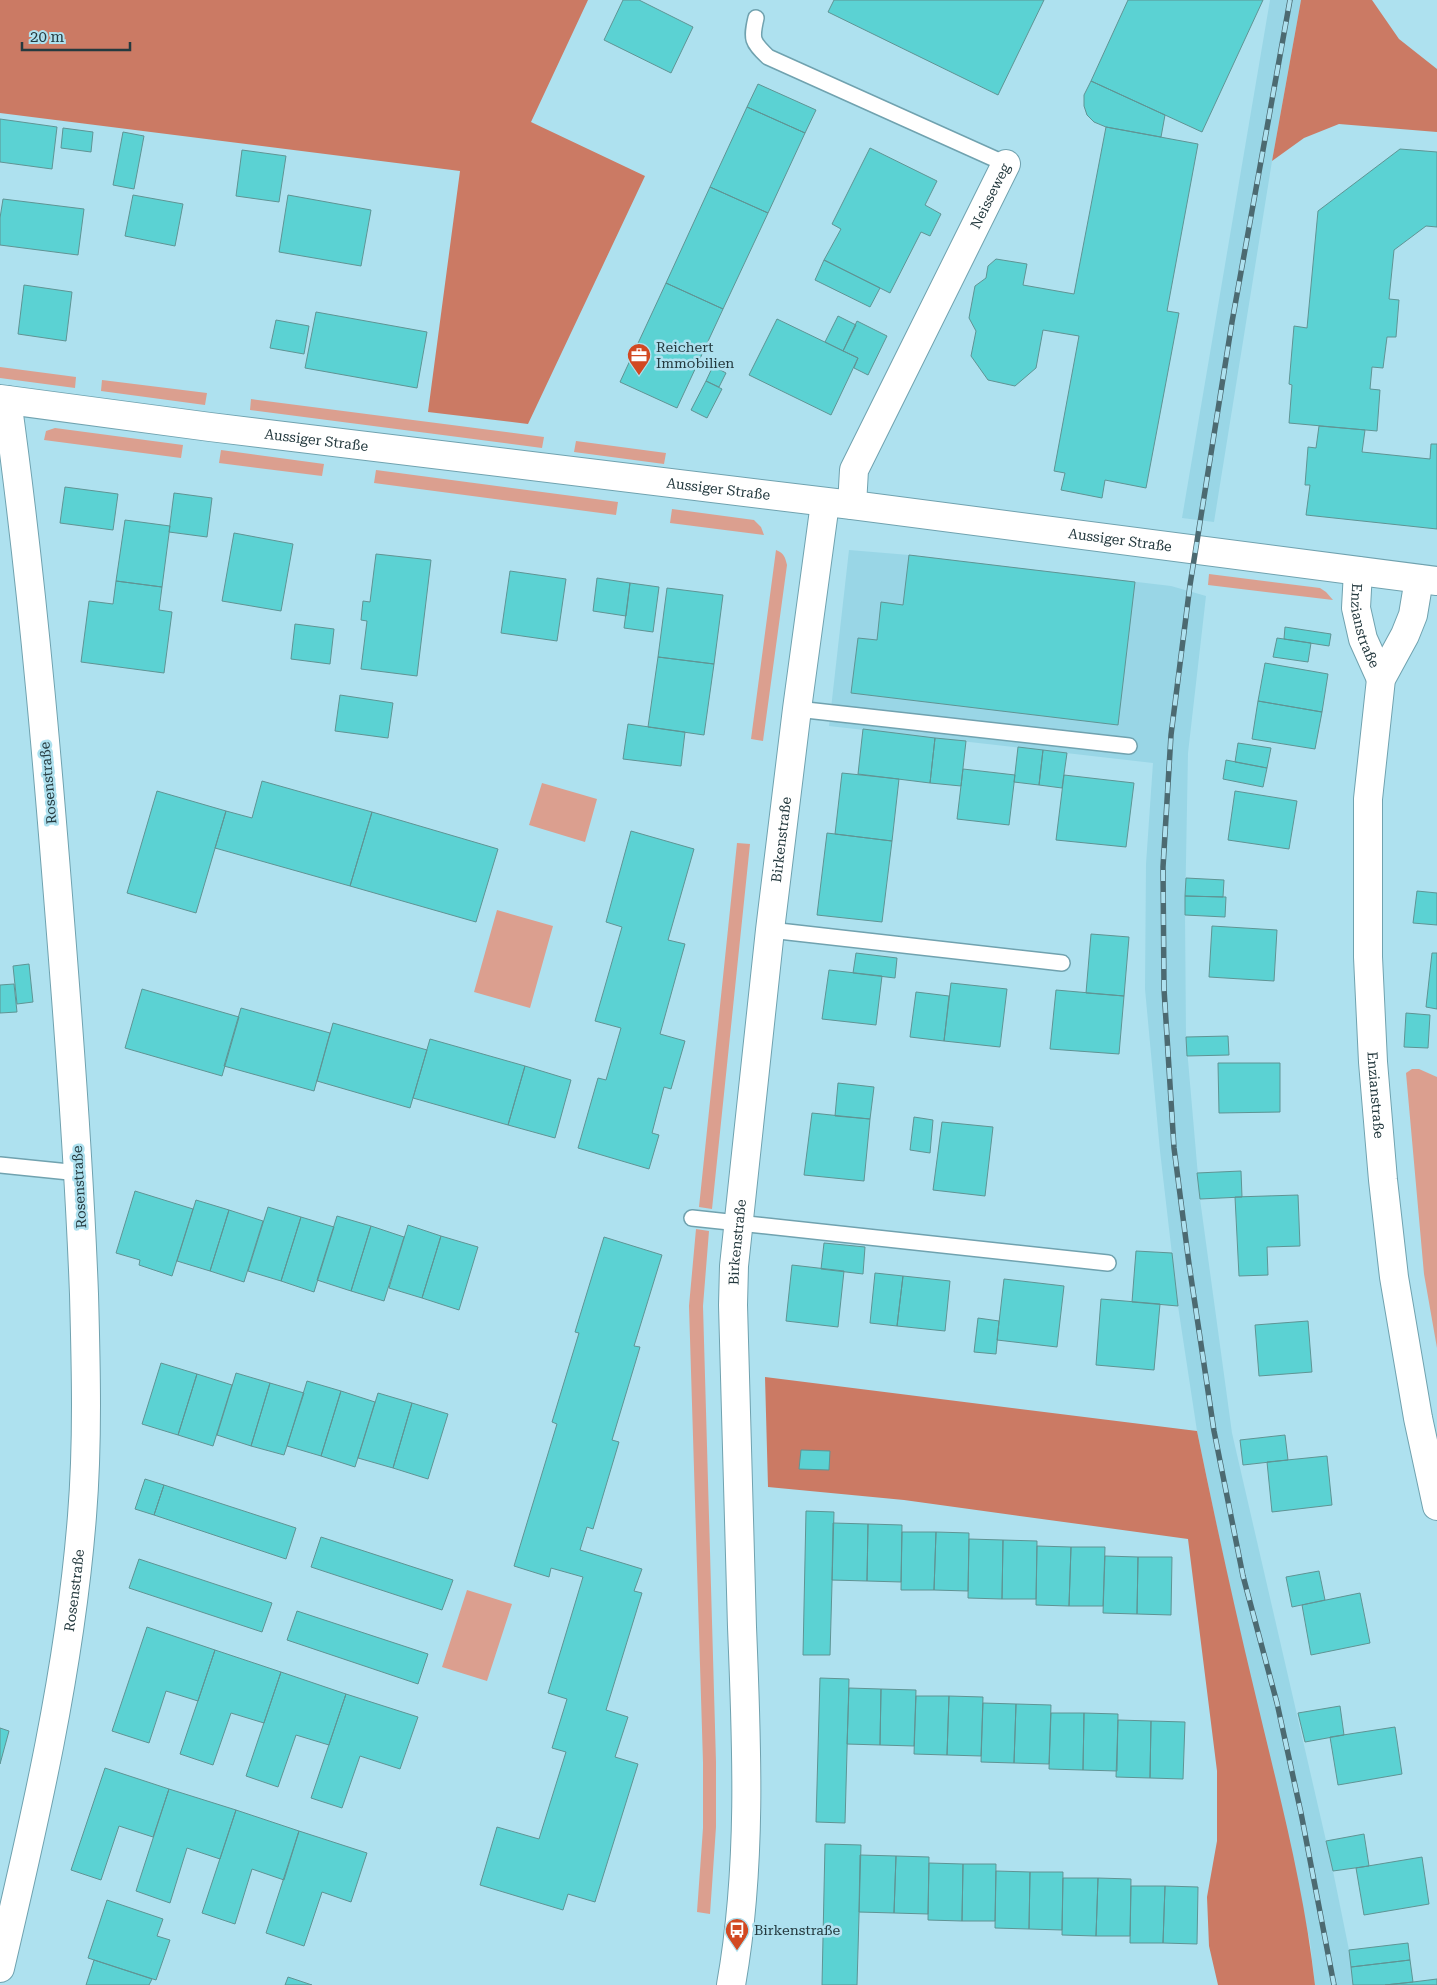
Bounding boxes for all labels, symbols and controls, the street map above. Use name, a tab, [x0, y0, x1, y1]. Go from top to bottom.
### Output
scale bar	[22, 20, 130, 52]
text: 20 m	[30, 28, 65, 46]
street label: Neisseweg	[967, 161, 1013, 231]
place label: Reichert Immobilien	[656, 339, 734, 371]
office icon: Reichert Immobilien	[626, 342, 652, 376]
street label: Aussiger Straße	[264, 426, 369, 454]
street label: Aussiger Straße	[666, 475, 771, 503]
street label: Aussiger Straße	[1067, 525, 1173, 555]
street label: Enzianstraße	[1348, 583, 1383, 671]
street label: Rosenstraße	[36, 741, 60, 825]
street label: Birkenstraße	[768, 796, 794, 883]
street label: Enzianstraße	[1365, 1051, 1387, 1139]
street label: Rosenstraße	[69, 1145, 89, 1229]
street label: Birkenstraße	[726, 1198, 749, 1285]
street label: Rosenstraße	[61, 1548, 87, 1633]
bus stop icon: Birkenstraße	[724, 1917, 750, 1951]
place label: Birkenstraße	[754, 1922, 841, 1938]

